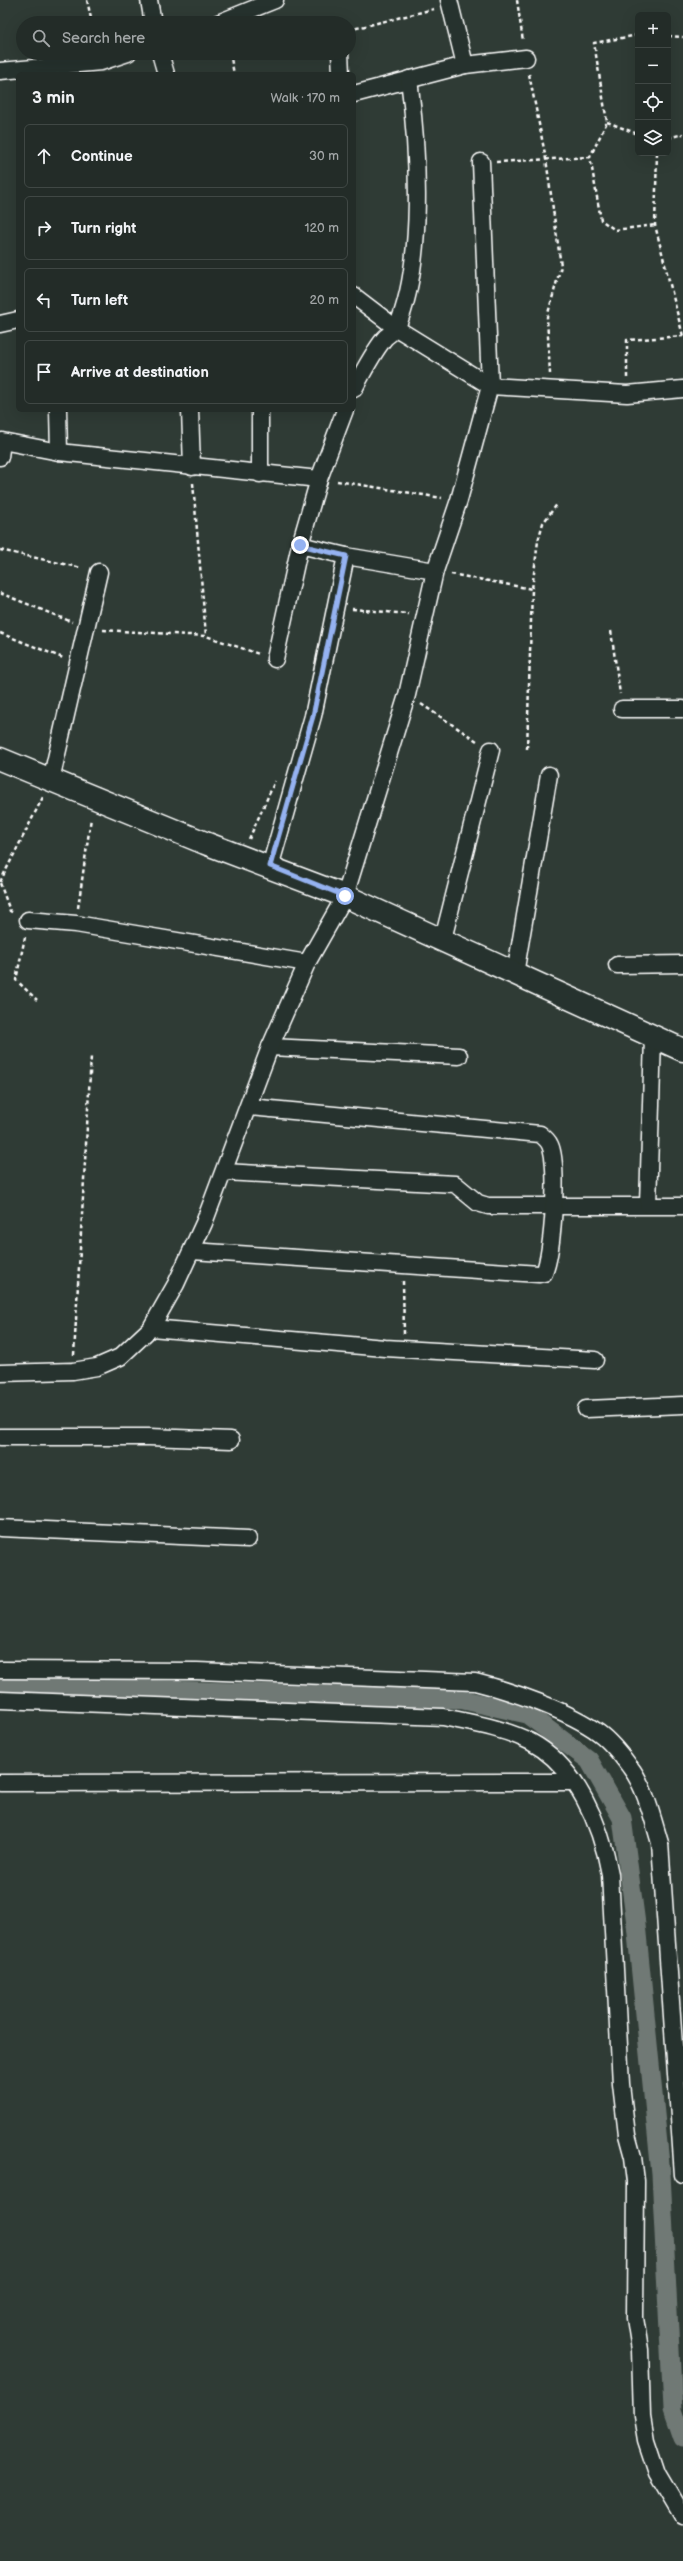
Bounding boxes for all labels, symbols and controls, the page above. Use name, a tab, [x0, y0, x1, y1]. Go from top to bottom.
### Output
map controls	[635, 12, 671, 156]
button: +	[635, 12, 671, 48]
search box	[16, 16, 356, 60]
icon: search	[30, 27, 52, 49]
text: Search here	[62, 29, 145, 48]
button: −	[635, 48, 671, 84]
button: locate	[635, 84, 671, 120]
text: 3 min	[32, 88, 75, 108]
text: Walk · 170 m	[270, 90, 340, 106]
button: layers	[635, 120, 671, 156]
icon: ahead	[33, 145, 55, 167]
text: Continue	[71, 147, 133, 166]
text: 30 m	[309, 148, 339, 164]
icon: right	[33, 217, 55, 239]
text: Turn right	[71, 219, 136, 238]
text: 120 m	[304, 220, 339, 236]
icon: left	[33, 289, 55, 311]
text: Turn left	[71, 291, 128, 310]
text: 20 m	[309, 292, 339, 308]
icon: arrive	[33, 361, 55, 383]
text: Arrive at destination	[71, 363, 209, 382]
route end	[291, 536, 309, 554]
route start	[336, 887, 354, 905]

